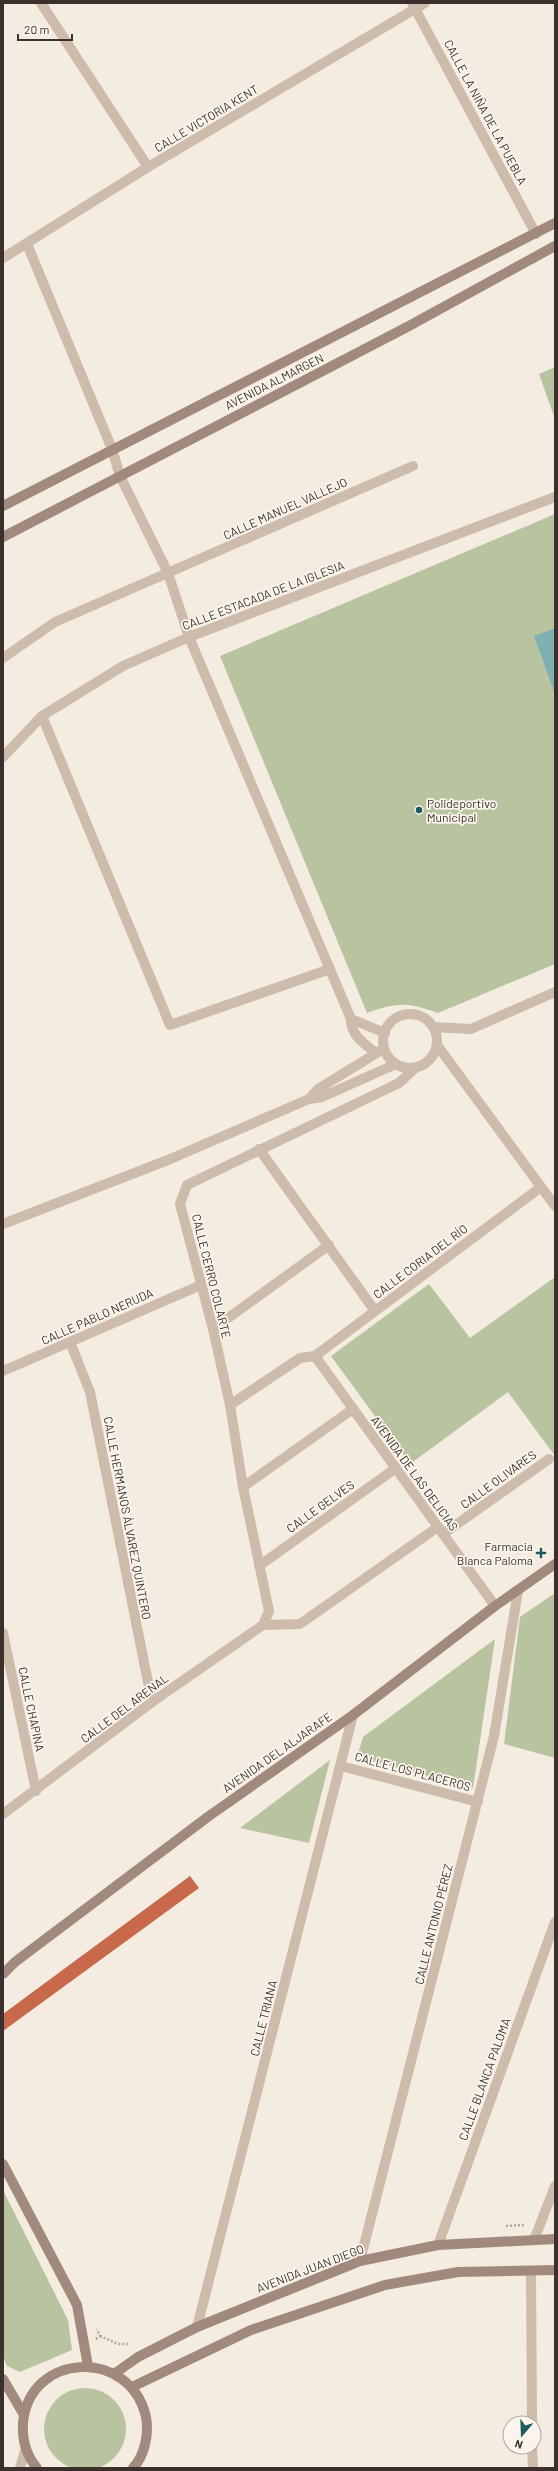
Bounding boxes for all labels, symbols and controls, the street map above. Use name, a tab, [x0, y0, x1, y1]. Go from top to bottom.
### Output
scale bar	[18, 16, 72, 42]
text: 20 m	[24, 22, 50, 36]
street label: CALLE LA NIÑA DE LA PUEBLA	[442, 37, 530, 187]
street label: CALLE VICTORIA KENT	[152, 81, 261, 155]
street label: AVENIDA ALMARGEN	[222, 350, 326, 412]
street label: CALLE MANUEL VALLEJO	[221, 474, 349, 542]
street label: CALLE ESTACADA DE LA IGLESIA	[180, 558, 346, 632]
place label: Polideportivo Municipal	[427, 796, 496, 824]
marker: Polideportivo Municipal	[414, 805, 424, 815]
street label: CALLE CERRO COLARTE	[190, 1212, 234, 1340]
street label: CALLE CORIA DEL RÍO	[370, 1221, 470, 1301]
street label: CALLE PABLO NERUDA	[39, 1285, 155, 1347]
street label: AVENIDA DE LAS DELICIAS	[369, 1413, 461, 1533]
street label: CALLE HERMANOS ÁLVAREZ QUINTERO	[101, 1415, 155, 1621]
street label: CALLE OLIVARES	[457, 1447, 539, 1511]
street label: CALLE GELVES	[283, 1477, 357, 1535]
place label: Farmacia Blanca Paloma	[457, 1539, 533, 1567]
marker: Farmacia Blanca Paloma	[536, 1548, 546, 1558]
street label: CALLE CHAPINA	[16, 1665, 48, 1753]
street label: CALLE DEL ARENAL	[78, 1670, 171, 1745]
street label: AVENIDA DEL ALJARAFE	[220, 1709, 334, 1795]
street label: CALLE LOS PLACEROS	[354, 1749, 472, 1793]
street label: CALLE ANTONIO PÉREZ	[411, 1862, 455, 1986]
street label: CALLE TRIANA	[247, 1979, 279, 2057]
street label: CALLE BLANCA PALOMA	[455, 2016, 513, 2142]
street label: AVENIDA JUAN DIEGO	[254, 2241, 366, 2295]
north arrow	[502, 2415, 542, 2455]
text: N	[513, 2438, 524, 2452]

